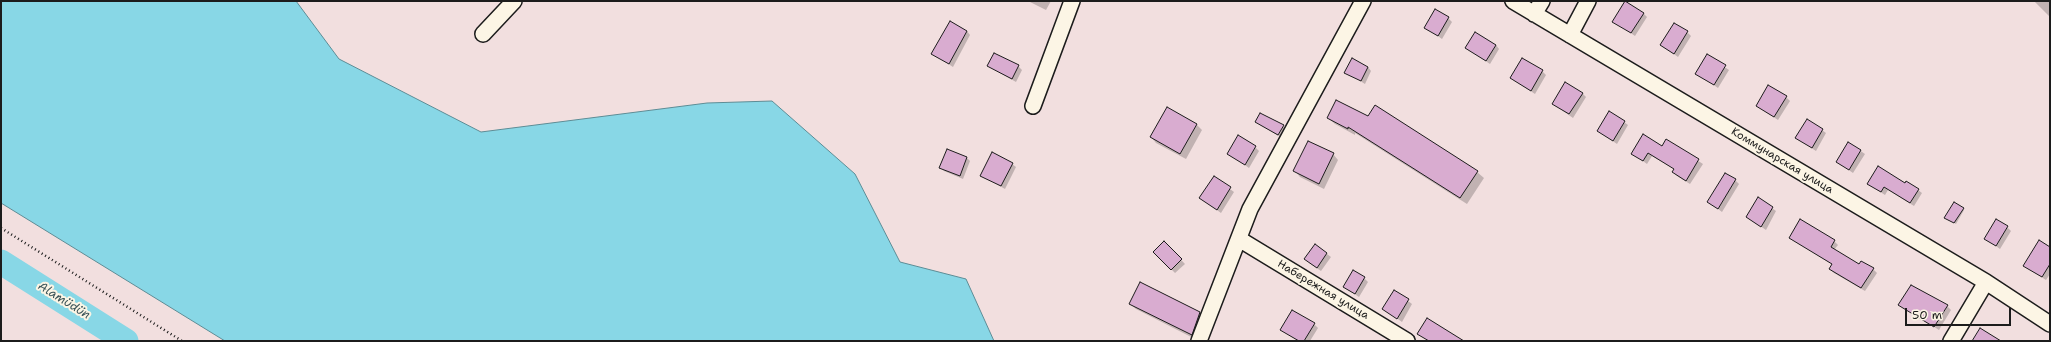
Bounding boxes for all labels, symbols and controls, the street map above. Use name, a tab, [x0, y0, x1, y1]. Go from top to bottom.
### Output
street label: Коммунарская улица	[1728, 125, 1836, 197]
street label: Набережная улица	[1275, 257, 1371, 323]
water label: Alamüdün	[35, 279, 93, 323]
scale bar	[1907, 300, 2013, 326]
text: 50 m	[1912, 307, 1942, 323]

